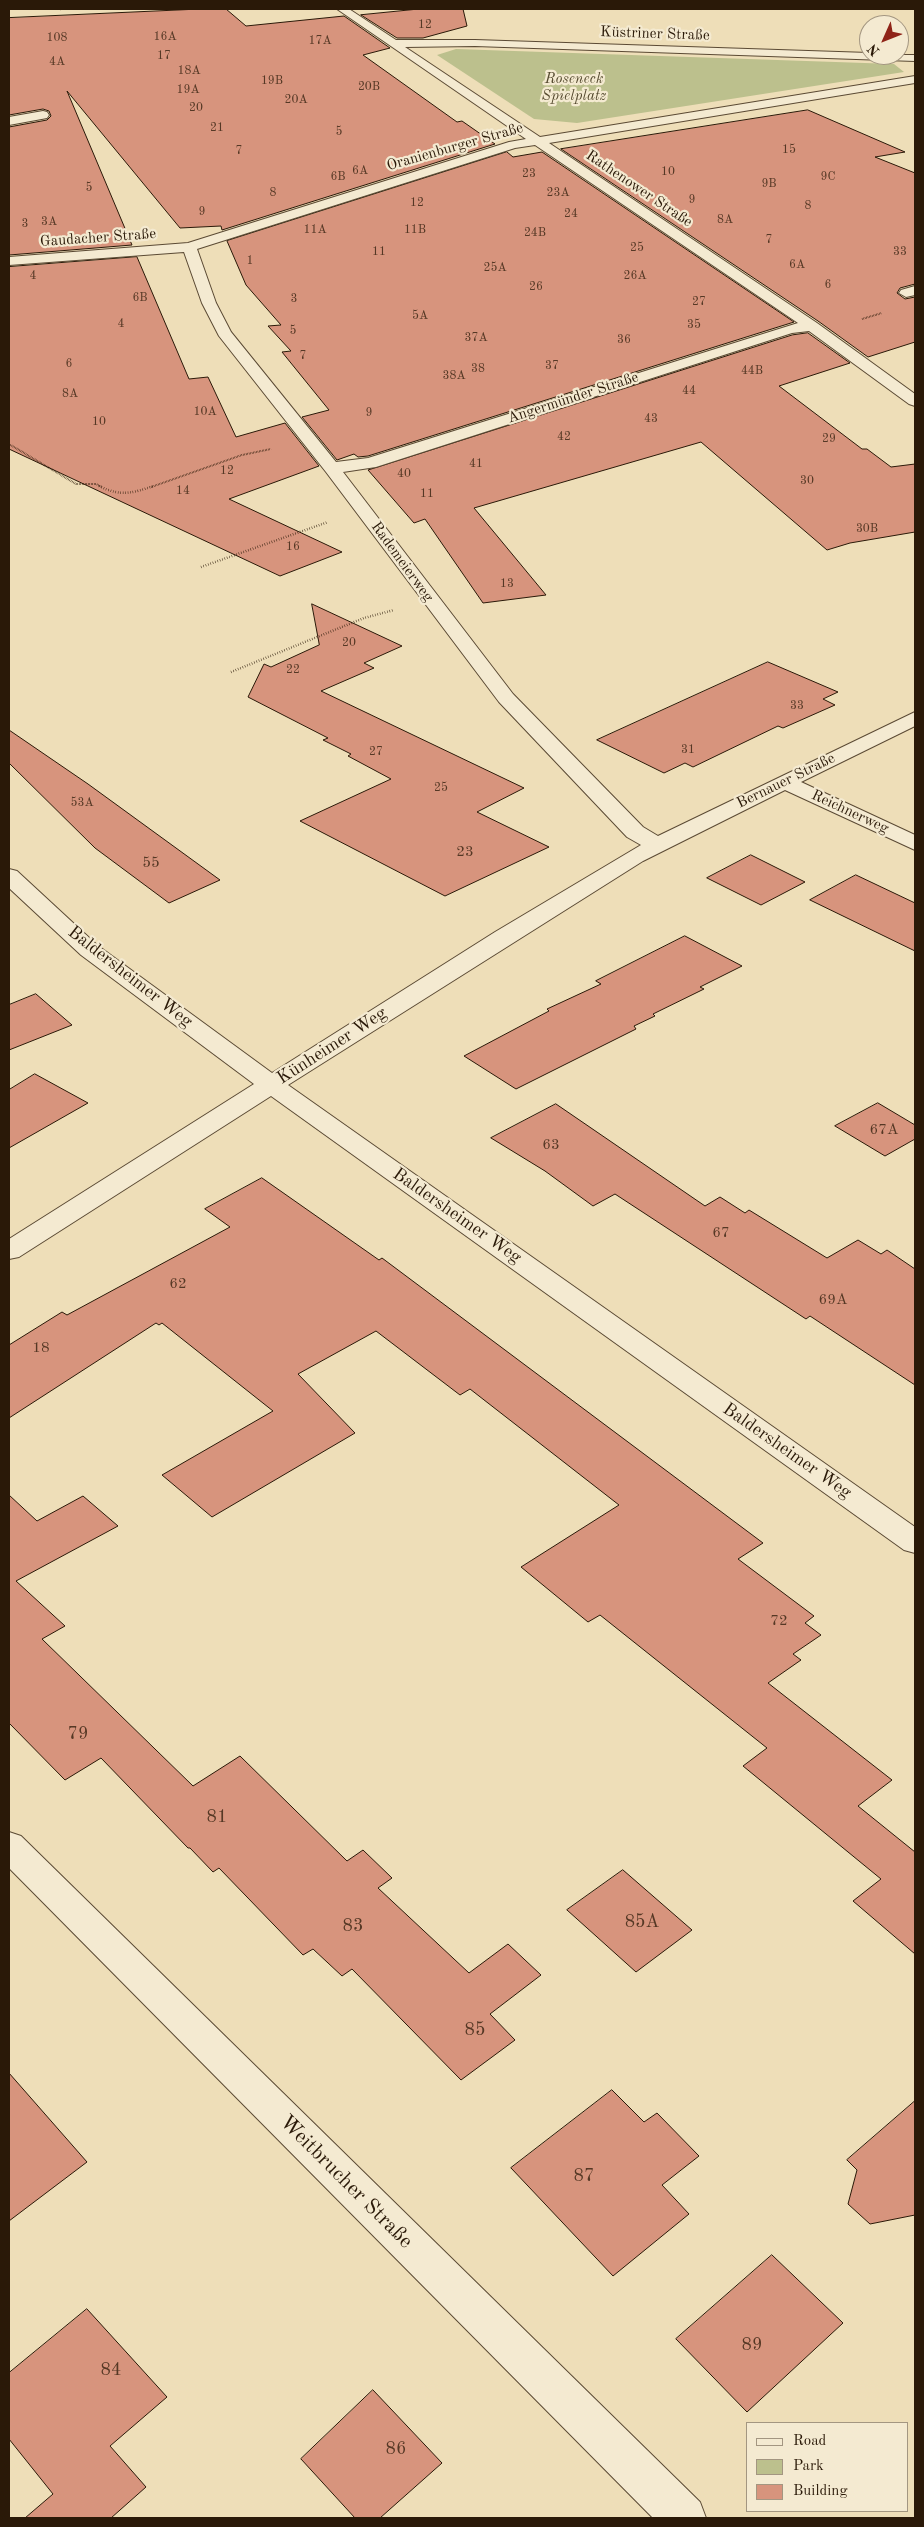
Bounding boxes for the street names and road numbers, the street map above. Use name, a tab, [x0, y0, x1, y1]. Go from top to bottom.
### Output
street label: Küstriner Straße	[600, 23, 710, 45]
street label: Oranienburger Straße	[385, 119, 525, 175]
street label: Rathenower Straße	[582, 147, 696, 231]
street label: Gaudacher Straße	[39, 225, 157, 251]
street label: Angermünder Straße	[505, 368, 641, 428]
street label: Rademeierweg	[367, 518, 437, 606]
street label: Bernauer Straße	[734, 749, 838, 813]
street label: Reichnerweg	[808, 786, 892, 838]
street label: Baldersheimer Weg	[63, 922, 197, 1032]
street label: Künheimer Weg	[273, 1003, 391, 1089]
street label: Baldersheimer Weg	[388, 1163, 526, 1269]
street label: Baldersheimer Weg	[718, 1398, 856, 1504]
street label: Weitbrucher Straße	[274, 2110, 418, 2254]

